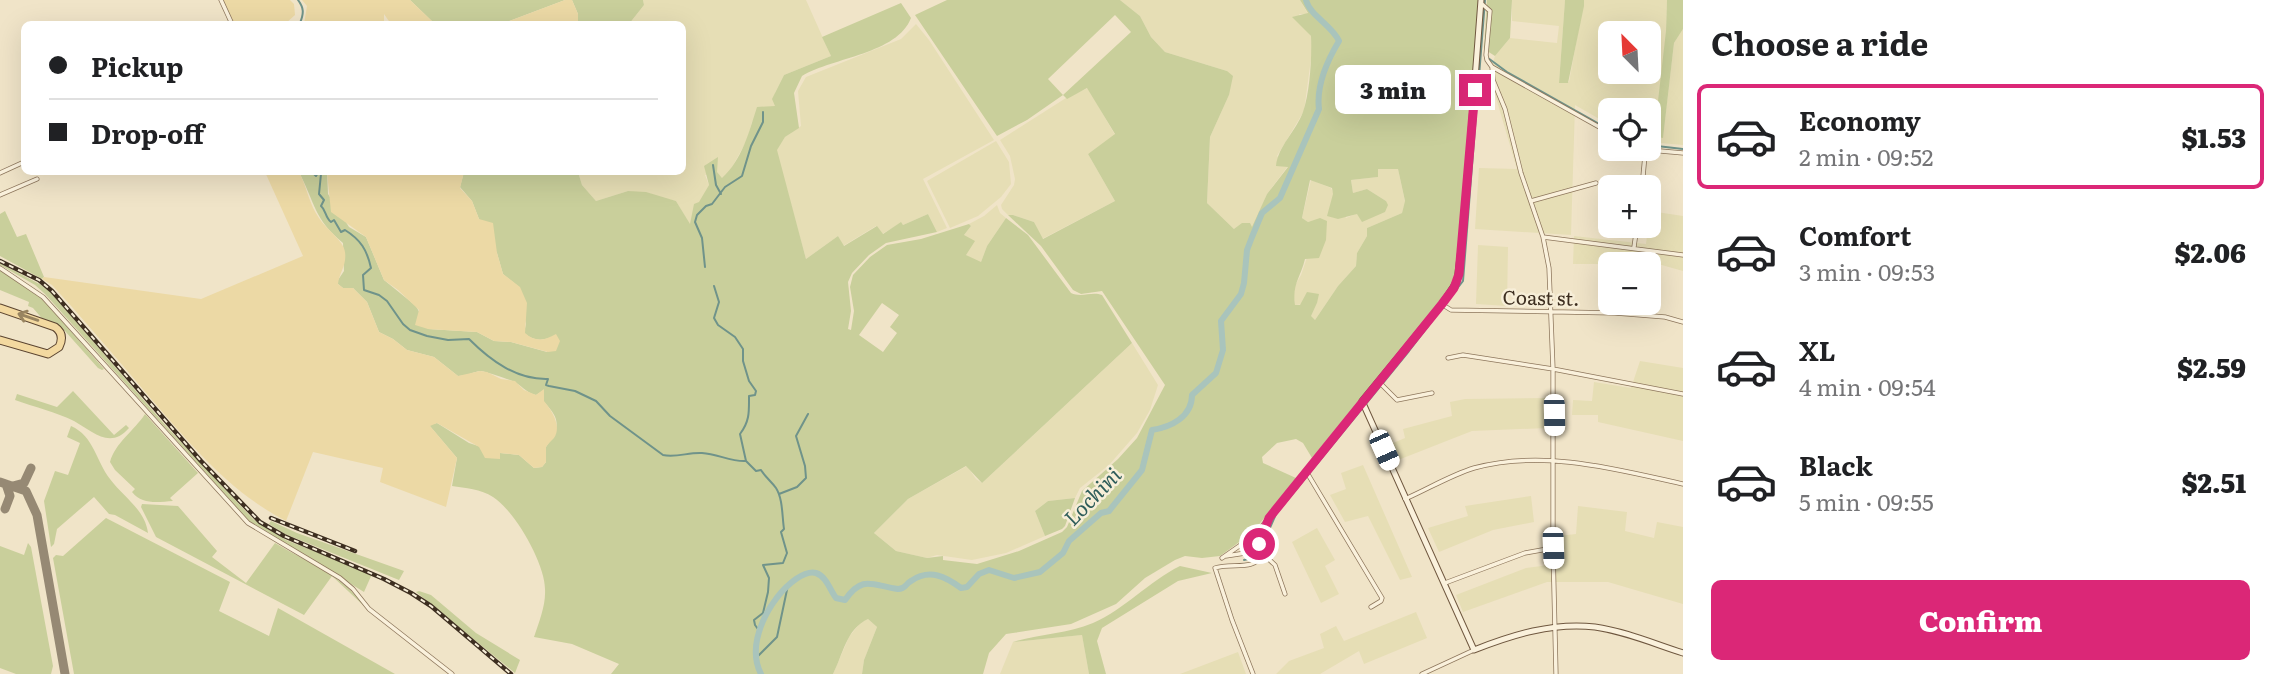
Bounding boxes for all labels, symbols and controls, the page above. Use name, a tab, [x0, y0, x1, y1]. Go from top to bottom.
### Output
text: Choose a ride	[1711, 18, 1928, 66]
north arrow	[1598, 21, 1661, 84]
map controls	[1598, 21, 1661, 315]
text: Pickup	[91, 46, 183, 85]
callout: 3 min	[1335, 66, 1450, 114]
text: 3 min	[1360, 72, 1426, 106]
route end	[1459, 74, 1491, 106]
button: locate	[1598, 98, 1661, 161]
text: Economy	[1799, 100, 1921, 139]
icon: car	[1715, 105, 1778, 168]
text: Drop-off	[91, 113, 204, 152]
text: $1.53	[2182, 117, 2246, 156]
text: 2 min · 09:52	[1799, 139, 1933, 173]
button: +	[1598, 175, 1661, 238]
text: Comfort	[1799, 215, 1911, 254]
icon: car	[1715, 220, 1778, 283]
text: $2.06	[2175, 232, 2246, 271]
button: −	[1598, 252, 1661, 315]
text: 3 min · 09:53	[1799, 254, 1935, 288]
street label: Coast st.	[1502, 282, 1580, 312]
one-way arrow	[17, 310, 39, 322]
text: XL	[1799, 330, 1836, 369]
icon: car	[1715, 335, 1778, 398]
text: $2.59	[2177, 347, 2246, 386]
text: 4 min · 09:54	[1799, 369, 1936, 403]
car	[1544, 394, 1565, 436]
car	[1366, 427, 1403, 473]
text: Black	[1799, 445, 1873, 484]
icon: car	[1715, 450, 1778, 513]
water label: Lochini	[1056, 459, 1127, 531]
text: $2.51	[2182, 462, 2246, 501]
text: 5 min · 09:55	[1799, 484, 1934, 518]
car	[1542, 527, 1565, 569]
route start	[1243, 528, 1275, 560]
button: Confirm	[1711, 580, 2250, 660]

